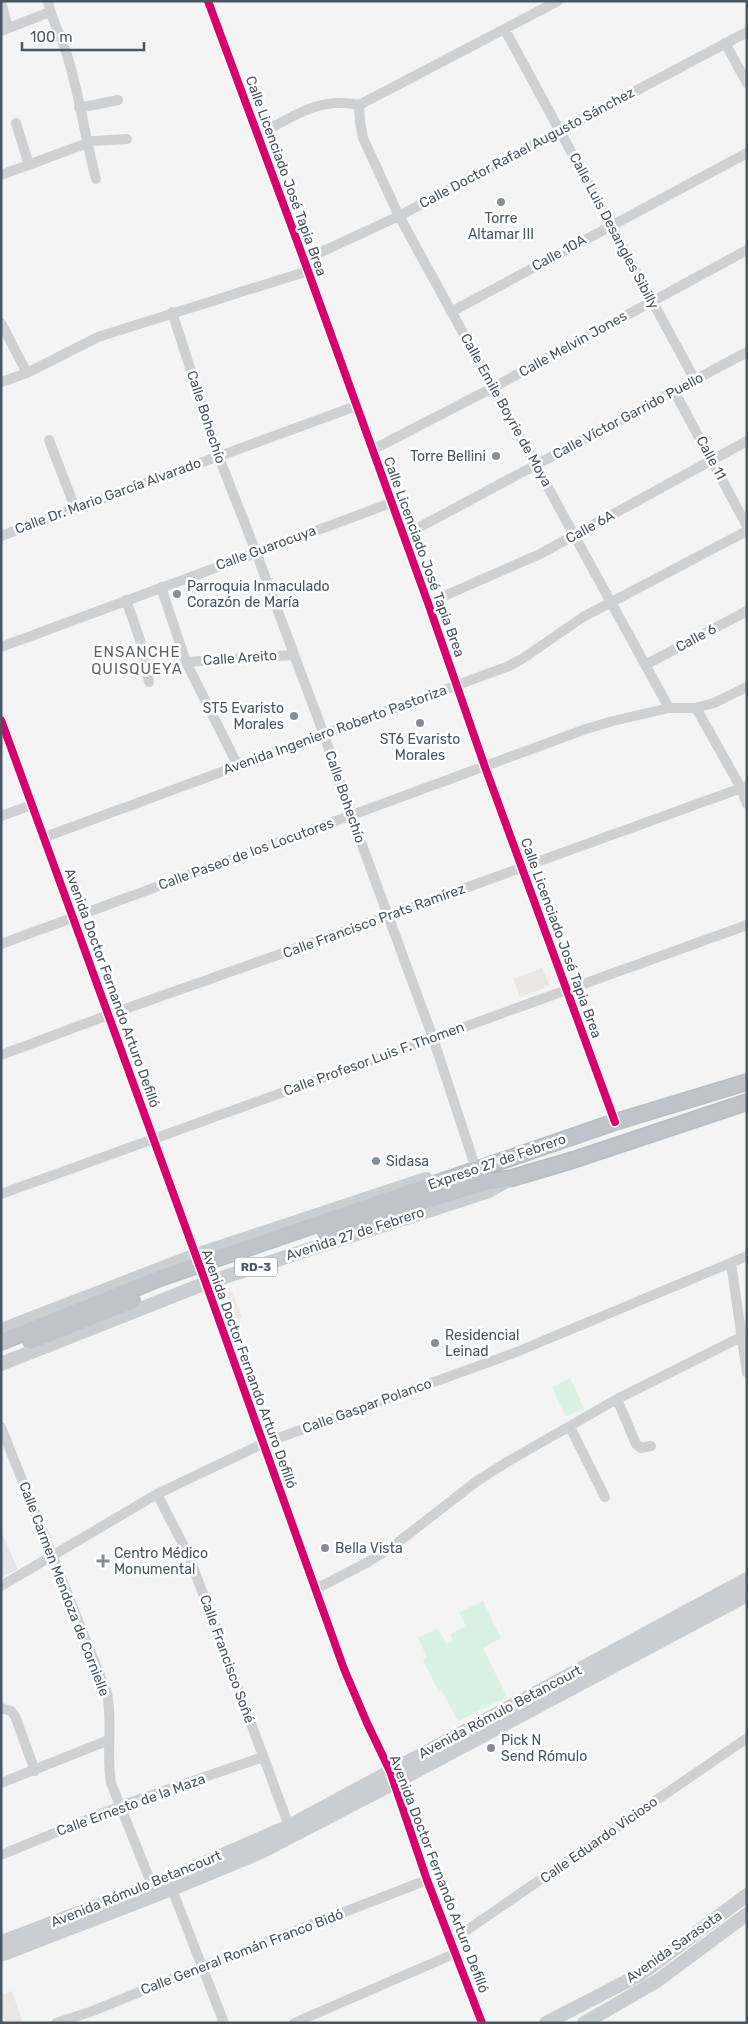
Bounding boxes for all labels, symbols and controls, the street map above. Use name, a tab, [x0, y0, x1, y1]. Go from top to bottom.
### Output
scale bar	[22, 20, 145, 52]
text: 100 m	[30, 28, 72, 46]
street label: Calle Licenciado José Tapia Brea	[242, 74, 330, 278]
street label: Calle Doctor Rafael Augusto Sánchez	[416, 84, 638, 212]
street label: Calle Luis Desangles Sibilly	[566, 150, 663, 312]
marker: Torre Altamar III	[495, 196, 507, 208]
place label: Torre Altamar III	[468, 210, 534, 243]
street label: Calle 10A	[529, 231, 590, 275]
street label: Calle Melvin Jones	[516, 307, 630, 381]
street label: Calle Emile Boyrie de Moya	[457, 330, 555, 490]
street label: Calle Bohechío	[183, 368, 229, 466]
street label: Calle Víctor Garrido Puello	[550, 369, 706, 463]
street label: Calle 11	[692, 433, 730, 483]
place label: Torre Bellini	[410, 448, 486, 465]
marker: Torre Bellini	[490, 450, 502, 462]
street label: Calle Dr. Mario García Alvarado	[13, 454, 203, 538]
street label: Calle Licenciado José Tapia Brea	[380, 455, 468, 659]
street label: Calle 6A	[563, 506, 618, 547]
street label: Calle Guarocuya	[214, 522, 318, 574]
place label: Parroquia Inmaculado Corazón de María	[187, 578, 330, 611]
marker: Parroquia Inmaculado Corazón de María	[171, 588, 183, 600]
street label: Calle 6	[673, 620, 719, 656]
district label: ENSANCHE QUISQUEYA	[91, 643, 183, 678]
street label: Calle Areito	[202, 647, 278, 669]
street label: Avenida Ingeniero Roberto Pastoriza	[221, 682, 449, 778]
place label: ST5 Evaristo Morales	[203, 700, 284, 733]
marker: ST5 Evaristo Morales	[288, 710, 300, 722]
marker: ST6 Evaristo Morales	[414, 717, 426, 729]
place label: ST6 Evaristo Morales	[380, 731, 460, 764]
street label: Calle Bohechío	[321, 749, 369, 845]
street label: Calle Paseo de los Locutores	[156, 814, 336, 894]
street label: Calle Licenciado José Tapia Brea	[517, 836, 605, 1040]
street label: Avenida Doctor Fernando Arturo Defilló	[61, 866, 163, 1110]
street label: Calle Francisco Prats Ramírez	[281, 880, 467, 962]
street label: Calle Profesor Luis F. Thomen	[281, 1018, 467, 1100]
street label: Expreso 27 de Febrero	[426, 1130, 568, 1194]
place label: Sidasa	[386, 1153, 429, 1170]
marker: Sidasa	[370, 1155, 382, 1167]
street label: Avenida 27 de Febrero	[284, 1204, 426, 1264]
street label: Avenida Doctor Fernando Arturo Defilló	[198, 1247, 300, 1491]
road number: RD-3	[235, 1258, 277, 1276]
place label: Residencial Leinad	[445, 1327, 519, 1360]
marker: Residencial Leinad	[429, 1337, 441, 1349]
street label: Calle Gaspar Polanco	[300, 1375, 434, 1437]
street label: Calle Carmen Mendoza de Cornielle	[15, 1479, 113, 1699]
place label: Bella Vista	[335, 1540, 403, 1557]
marker: Bella Vista	[319, 1542, 331, 1554]
place label: Centro Médico Monumental	[114, 1545, 208, 1578]
marker: Centro Médico Monumental	[96, 1554, 110, 1568]
street label: Calle Francisco Soñé	[196, 1593, 258, 1726]
street label: Avenida Rómulo Betancourt	[416, 1661, 585, 1762]
place label: Pick N Send Rómulo	[501, 1732, 587, 1765]
marker: Pick N Send Rómulo	[485, 1742, 497, 1754]
street label: Avenida Doctor Fernando Arturo Defilló	[386, 1753, 492, 1995]
street label: Calle Ernesto de la Maza	[54, 1770, 208, 1840]
street label: Calle Eduardo Vicioso	[537, 1793, 661, 1887]
street label: Avenida Rómulo Betancourt	[48, 1847, 224, 1931]
street label: Calle General Román Franco Bidó	[138, 1905, 346, 1999]
street label: Avenida Sarasota	[623, 1908, 725, 1986]

